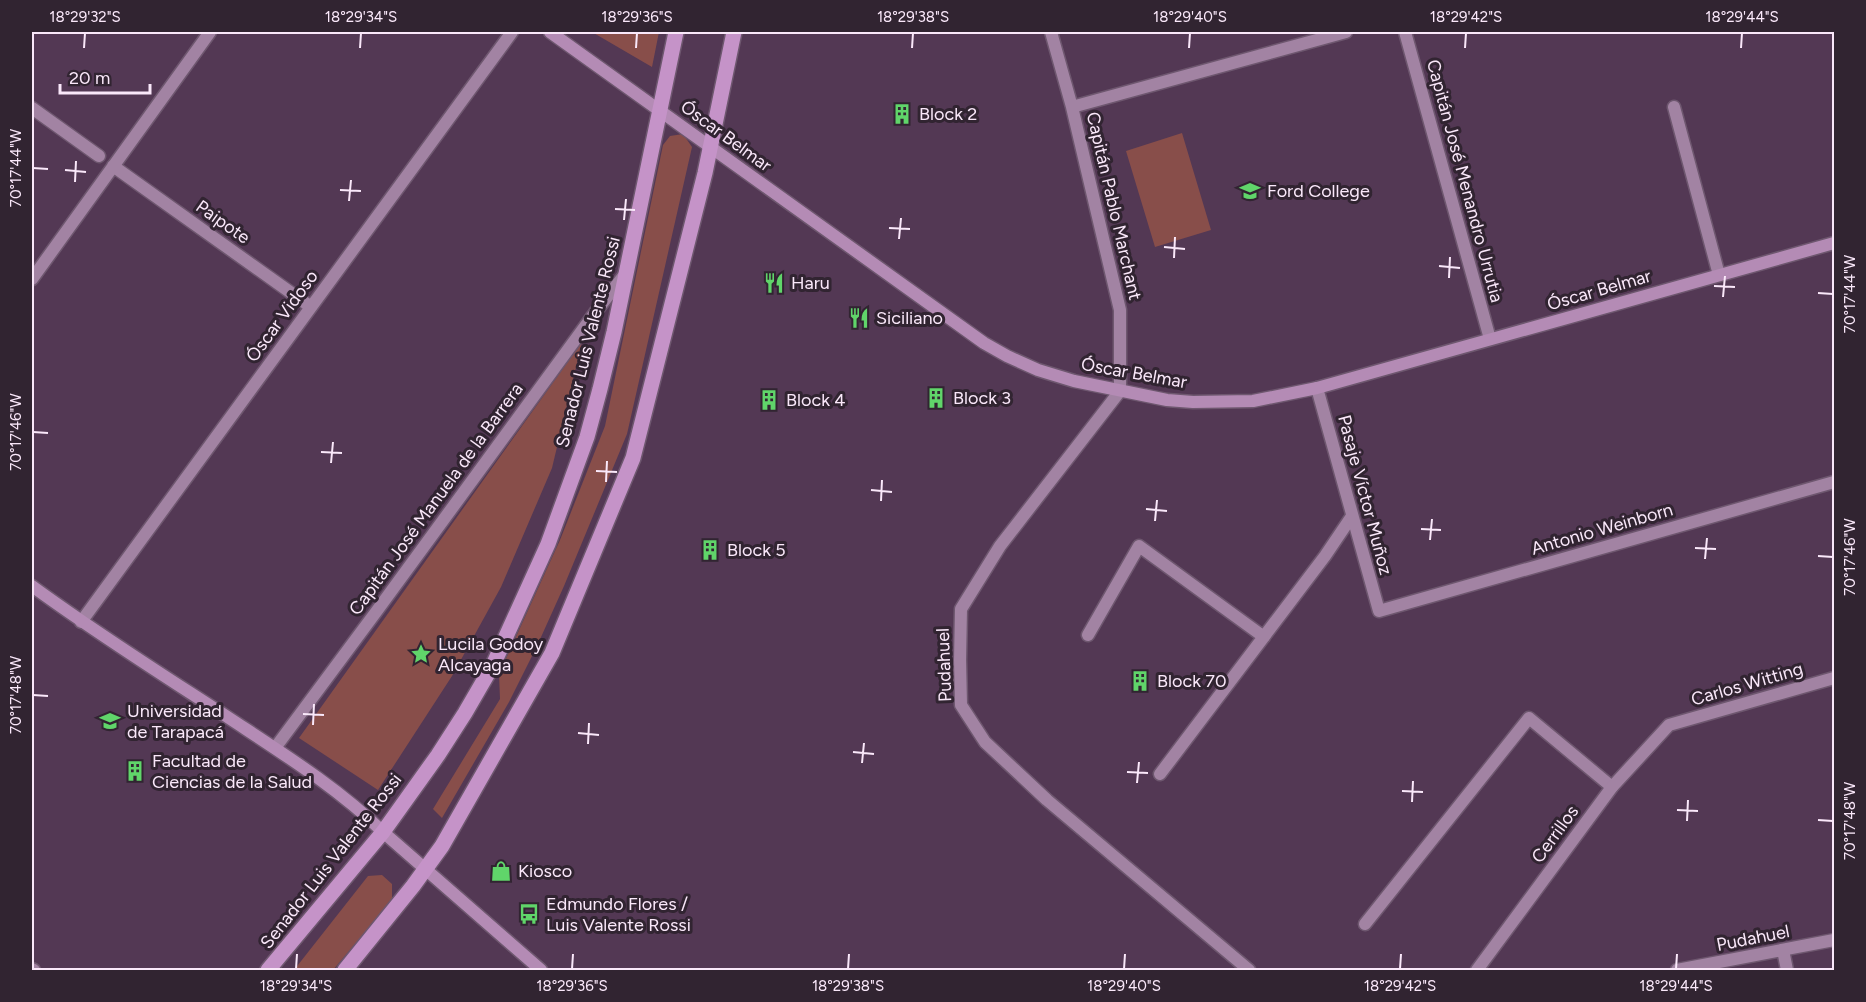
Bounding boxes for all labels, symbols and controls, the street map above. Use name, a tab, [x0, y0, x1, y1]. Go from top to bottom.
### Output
text: 18°29'32"S	[49, 8, 121, 26]
text: 18°29'34"S	[325, 8, 397, 26]
text: 18°29'36"S	[601, 8, 673, 26]
text: 18°29'38"S	[877, 8, 949, 26]
text: 18°29'40"S	[1153, 8, 1227, 26]
text: 18°29'42"S	[1430, 8, 1502, 26]
text: 18°29'44"S	[1705, 8, 1779, 26]
scale bar	[60, 57, 150, 95]
street label: Capitán José Menandro Urrutia	[1422, 57, 1508, 305]
text: 20 m	[69, 67, 110, 89]
street label: Óscar Belmar	[676, 96, 776, 176]
building icon: Block 2	[890, 102, 914, 126]
place label: Block 2	[919, 103, 977, 125]
street label: Capitán Pablo Marchant	[1082, 110, 1146, 302]
text: 70°17'44"W	[7, 128, 25, 207]
school or university icon: Ford College	[1238, 179, 1262, 203]
place label: Ford College	[1267, 180, 1370, 202]
street label: Paipote	[192, 195, 255, 249]
street label: Senador Luis Valente Rossi	[551, 234, 625, 450]
text: 70°17'44"W	[1841, 254, 1859, 333]
street label: Óscar Belmar	[1544, 265, 1654, 315]
street label: Óscar Vidoso	[241, 266, 323, 366]
restaurant icon: Haru	[762, 271, 786, 295]
place label: Haru	[791, 272, 830, 294]
restaurant icon: Siciliano	[847, 306, 871, 330]
place label: Siciliano	[876, 307, 943, 329]
street label: Óscar Belmar	[1079, 353, 1189, 393]
street label: Capitán José Manuela de la Barrera	[344, 379, 528, 619]
building icon: Block 3	[924, 386, 948, 410]
place label: Block 3	[953, 387, 1011, 409]
building icon: Block 4	[757, 388, 781, 412]
place label: Block 4	[786, 389, 846, 411]
text: 70°17'46"W	[7, 393, 25, 471]
street label: Pasaje Víctor Muñoz	[1333, 413, 1397, 578]
street label: Antonio Weinborn	[1529, 498, 1675, 560]
text: 70°17'46"W	[1841, 518, 1859, 596]
building icon: Block 5	[698, 538, 722, 562]
place label: Block 5	[727, 539, 786, 561]
street label: Pudahuel	[932, 628, 956, 702]
place label: Lucila Godoy Alcayaga	[438, 633, 544, 676]
place icon: Lucila Godoy Alcayaga	[409, 642, 433, 666]
text: 70°17'48"W	[7, 655, 25, 734]
street label: Carlos Witting	[1689, 658, 1805, 710]
building icon: Block 70	[1128, 669, 1152, 693]
place label: Block 70	[1157, 670, 1227, 692]
place label: Universidad de Tarapacá	[127, 700, 224, 743]
school or university icon: Universidad de Tarapacá	[98, 709, 122, 733]
place label: Facultad de Ciencias de la Salud	[152, 750, 312, 793]
building icon: Facultad de Ciencias de la Salud	[123, 759, 147, 783]
street label: Senador Luis Valente Rossi	[256, 769, 406, 953]
text: 70°17'48"W	[1841, 781, 1859, 860]
street label: Cerrillos	[1527, 801, 1583, 867]
shop icon: Kiosco	[489, 859, 513, 883]
place label: Kiosco	[518, 860, 572, 882]
place label: Edmundo Flores / Luis Valente Rossi	[546, 893, 691, 936]
bus stop icon: Edmundo Flores / Luis Valente Rossi	[517, 902, 541, 926]
street label: Pudahuel	[1715, 920, 1791, 956]
text: 18°29'34"S	[260, 977, 332, 995]
text: 18°29'36"S	[536, 977, 608, 995]
text: 18°29'38"S	[812, 977, 884, 995]
text: 18°29'40"S	[1087, 977, 1161, 995]
text: 18°29'42"S	[1364, 977, 1436, 995]
text: 18°29'44"S	[1639, 977, 1713, 995]

